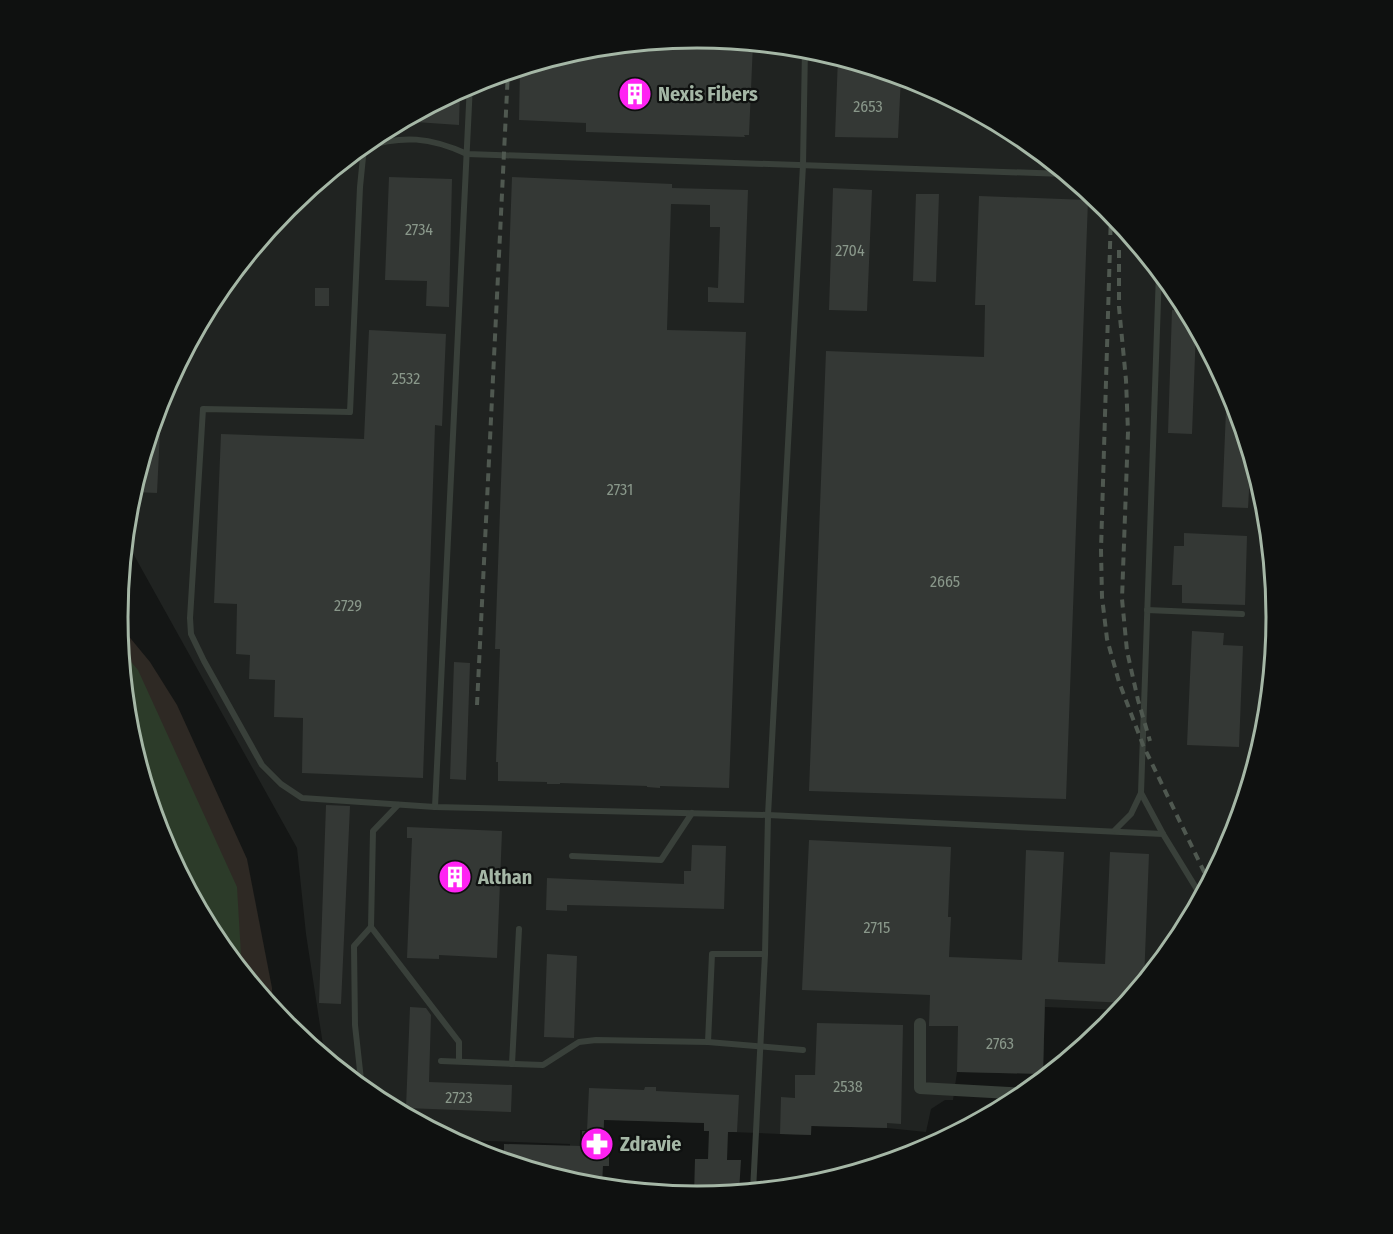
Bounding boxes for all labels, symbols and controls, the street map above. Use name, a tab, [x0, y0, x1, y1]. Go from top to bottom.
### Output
building icon: Nexis Fibers	[617, 76, 653, 112]
place label: Nexis Fibers	[658, 82, 758, 106]
house number: 2653	[853, 97, 883, 116]
house number: 2734	[405, 220, 433, 239]
house number: 2704	[835, 241, 865, 260]
house number: 2532	[392, 369, 420, 388]
house number: 2731	[607, 480, 633, 499]
house number: 2665	[930, 572, 960, 591]
house number: 2729	[334, 596, 362, 615]
building icon: Althan	[437, 859, 473, 895]
place label: Althan	[477, 865, 532, 889]
house number: 2715	[864, 918, 890, 937]
house number: 2763	[986, 1034, 1014, 1053]
house number: 2538	[833, 1077, 863, 1096]
house number: 2723	[445, 1088, 473, 1107]
pharmacy icon: Zdravie	[579, 1126, 615, 1162]
place label: Zdravie	[620, 1132, 681, 1156]

